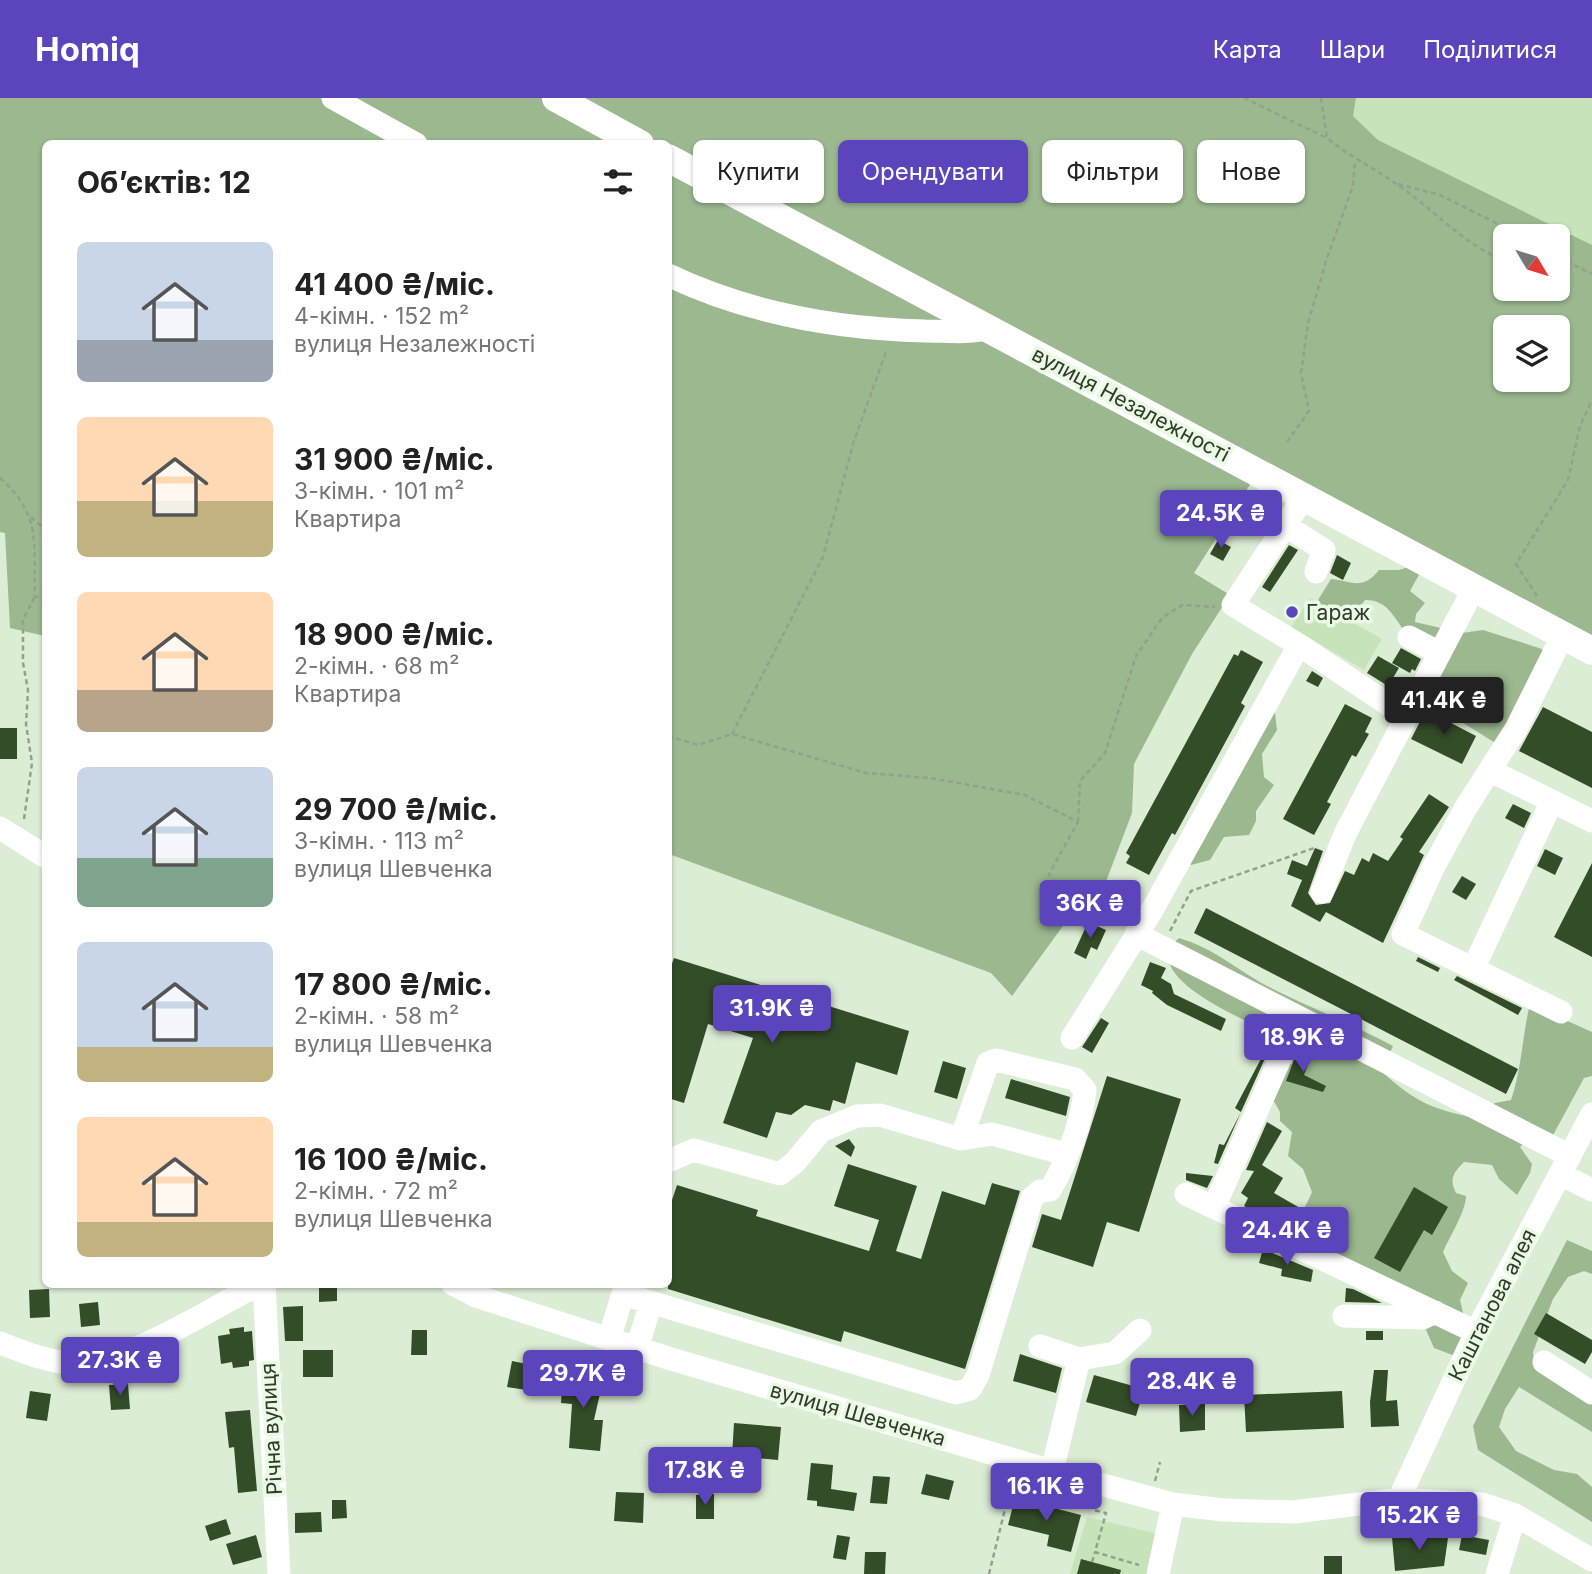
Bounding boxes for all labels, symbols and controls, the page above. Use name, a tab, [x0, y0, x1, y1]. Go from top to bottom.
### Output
text: Homiq	[35, 29, 140, 69]
text: Карта	[1213, 35, 1282, 64]
text: Шари	[1320, 35, 1385, 64]
text: Поділитися	[1423, 35, 1557, 64]
chip: Купити	[693, 140, 824, 203]
chip: Орендувати	[838, 140, 1028, 203]
chip: Фільтри	[1042, 140, 1183, 203]
chip: Нове	[1197, 140, 1305, 203]
icon: filters	[599, 163, 637, 201]
text: Об’єктів: 12	[77, 164, 251, 200]
north arrow	[1493, 224, 1570, 301]
map controls	[1493, 224, 1570, 392]
text: 41 400 ₴/міс.	[294, 266, 495, 302]
icon: home	[133, 270, 217, 354]
text: 4-кімн. · 152 m²	[294, 302, 469, 330]
button: layers	[1493, 315, 1570, 392]
text: вулиця Незалежності	[294, 330, 535, 358]
street label: вулиця Незалежності	[1028, 341, 1234, 467]
text: 31 900 ₴/міс.	[294, 441, 494, 477]
icon: home	[133, 445, 217, 529]
text: 3-кімн. · 101 m²	[294, 477, 464, 505]
pin: 24.5K ₴	[1156, 490, 1286, 550]
text: 24.5K ₴	[1176, 499, 1266, 527]
text: Квартира	[294, 505, 401, 533]
place label: Гараж	[1306, 600, 1370, 625]
marker: Гараж	[1284, 604, 1300, 620]
text: 18 900 ₴/міс.	[294, 616, 495, 652]
icon: home	[133, 620, 217, 704]
text: 2-кімн. · 68 m²	[294, 652, 459, 680]
pin: 41.4K ₴	[1379, 678, 1509, 737]
text: Квартира	[294, 680, 401, 708]
text: 41.4K ₴	[1401, 686, 1487, 714]
text: 29 700 ₴/міс.	[294, 791, 498, 827]
icon: home	[133, 795, 217, 879]
text: 3-кімн. · 113 m²	[294, 827, 464, 855]
text: вулиця Шевченка	[294, 855, 493, 883]
pin: 36K ₴	[1041, 880, 1139, 940]
text: 36K ₴	[1056, 889, 1124, 917]
text: 17 800 ₴/міс.	[294, 966, 493, 1002]
icon: home	[133, 970, 217, 1054]
pin: 31.9K ₴	[707, 986, 837, 1045]
text: 31.9K ₴	[729, 994, 815, 1022]
text: 2-кімн. · 58 m²	[294, 1002, 459, 1030]
pin: 18.9K ₴	[1238, 1014, 1368, 1074]
text: 18.9K ₴	[1260, 1023, 1346, 1051]
text: вулиця Шевченка	[294, 1030, 493, 1058]
text: 16 100 ₴/міс.	[294, 1141, 488, 1177]
icon: home	[133, 1145, 217, 1229]
text: 2-кімн. · 72 m²	[294, 1177, 458, 1205]
text: вулиця Шевченка	[294, 1205, 493, 1233]
pin: 24.4K ₴	[1222, 1208, 1352, 1267]
text: 24.4K ₴	[1241, 1216, 1333, 1244]
street label: Каштанова алея	[1443, 1225, 1541, 1385]
pin: 27.3K ₴	[55, 1338, 185, 1397]
text: 27.3K ₴	[77, 1346, 163, 1374]
pin: 29.7K ₴	[518, 1350, 648, 1410]
pin: 28.4K ₴	[1127, 1358, 1257, 1418]
text: 29.7K ₴	[539, 1359, 627, 1387]
street label: Річна вулиця	[255, 1362, 287, 1496]
text: 28.4K ₴	[1146, 1367, 1238, 1395]
street label: вулиця Шевченка	[767, 1377, 949, 1451]
pin: 17.8K ₴	[640, 1448, 770, 1507]
text: 17.8K ₴	[664, 1456, 746, 1484]
pin: 16.1K ₴	[981, 1464, 1111, 1523]
text: 16.1K ₴	[1007, 1472, 1085, 1500]
pin: 15.2K ₴	[1354, 1492, 1484, 1552]
text: 15.2K ₴	[1376, 1501, 1462, 1529]

